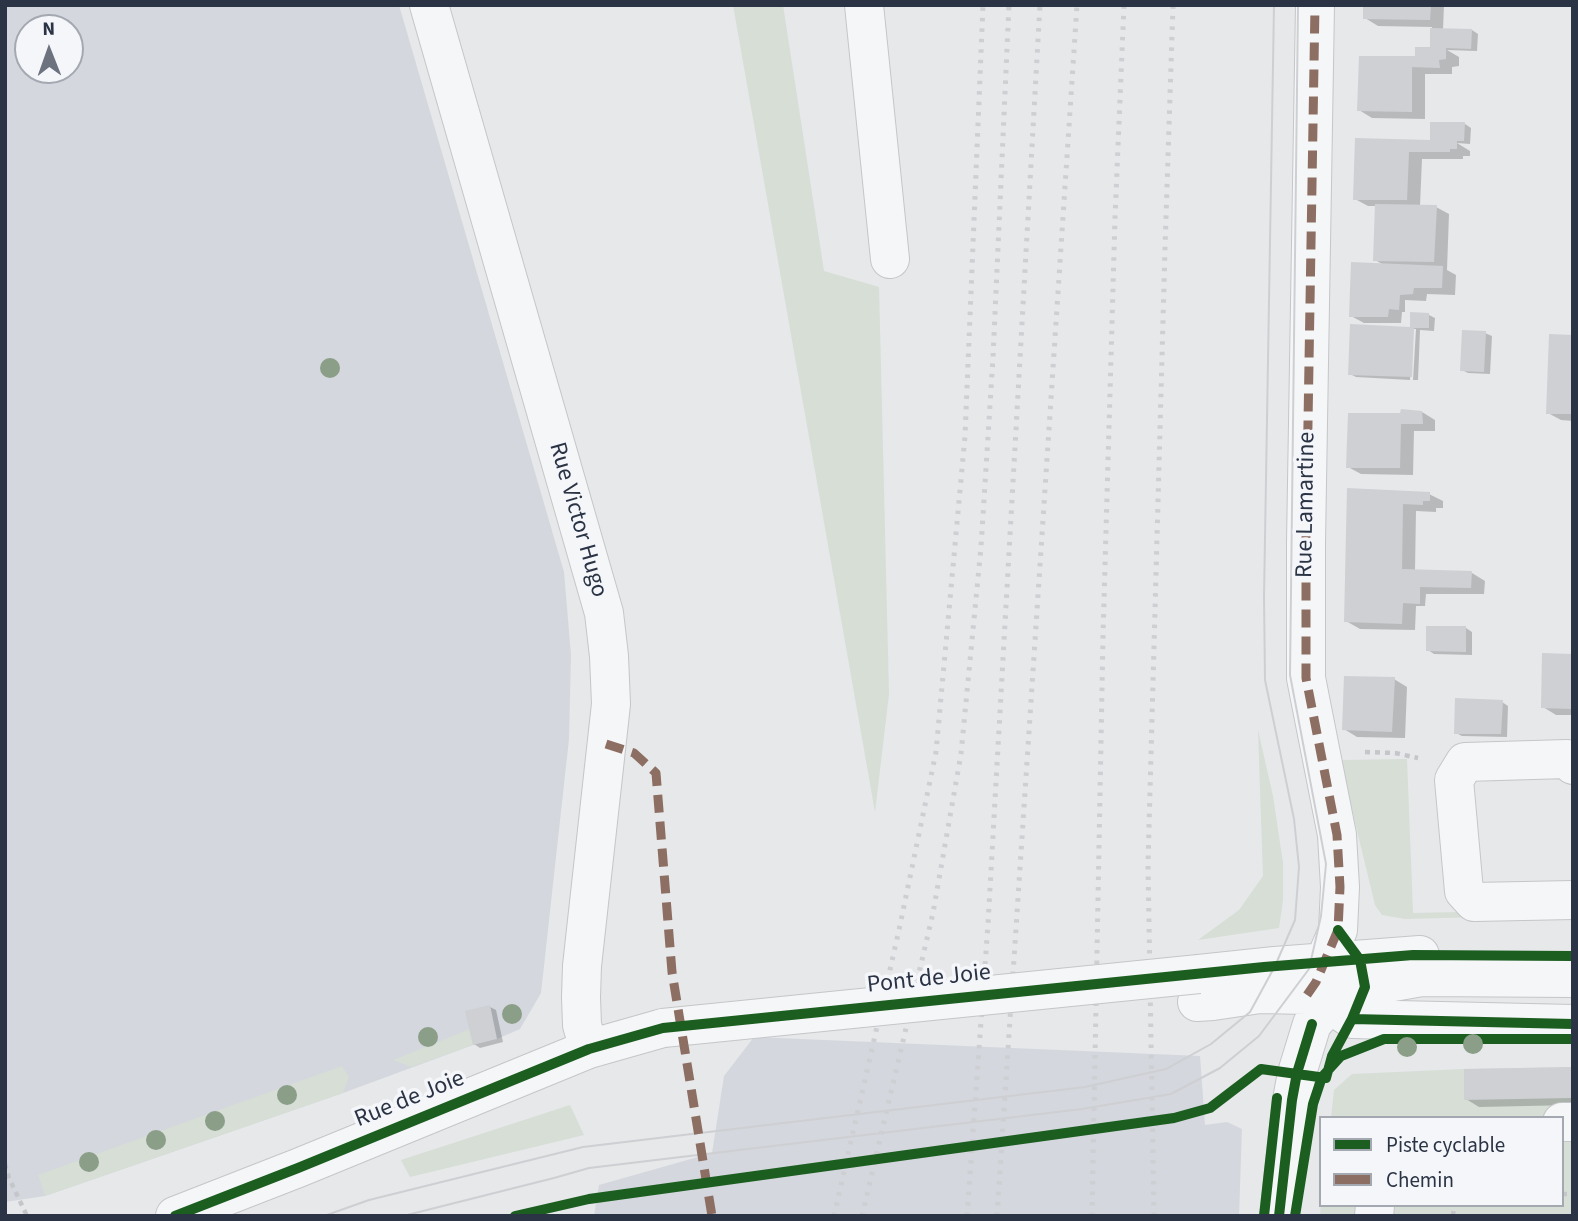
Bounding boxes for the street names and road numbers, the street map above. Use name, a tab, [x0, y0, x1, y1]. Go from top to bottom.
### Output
street label: Rue Lamartine	[1291, 431, 1323, 579]
street label: Rue Victor Hugo	[541, 439, 613, 601]
street label: Pont de Joie	[866, 959, 992, 1001]
street label: Rue de Joie	[351, 1065, 469, 1135]

